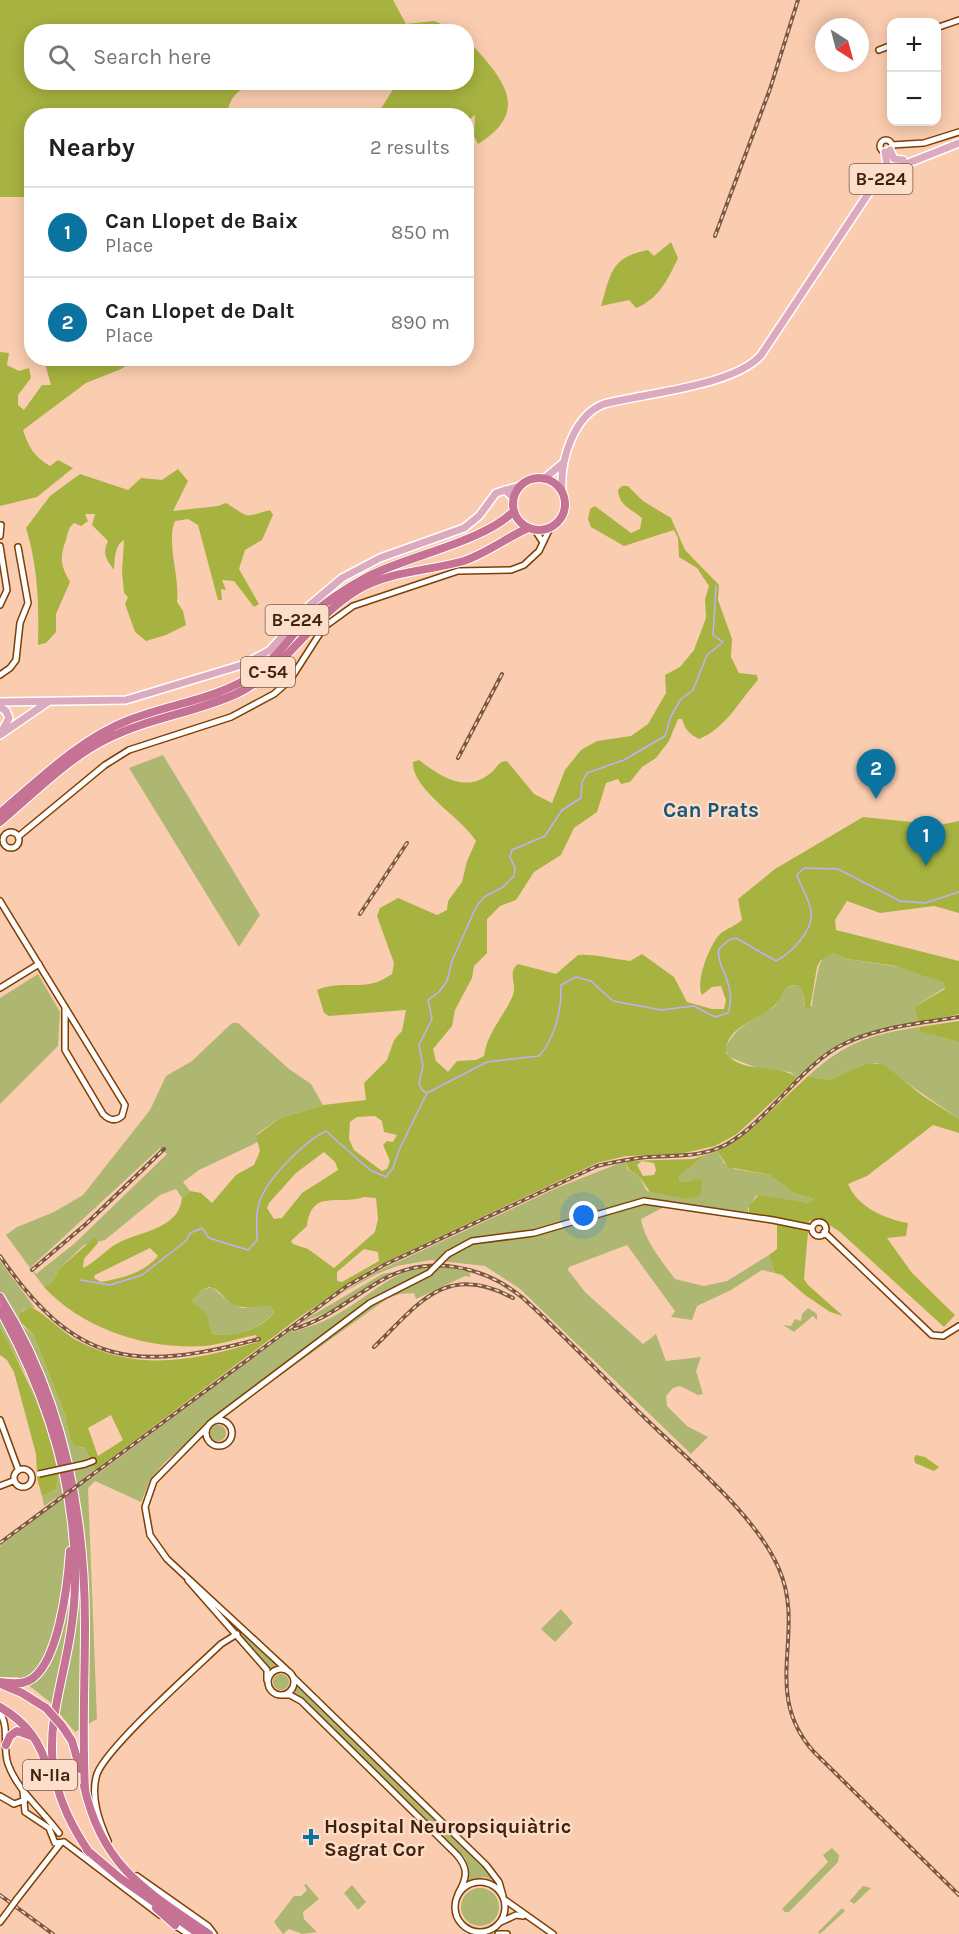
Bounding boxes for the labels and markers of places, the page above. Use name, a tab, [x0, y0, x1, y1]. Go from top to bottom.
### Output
pin: 2	[856, 750, 896, 799]
pin: 1	[906, 816, 946, 866]
place label: Hospital Neuropsiquiàtric Sagrat Cor	[324, 1815, 571, 1861]
marker: Hospital Neuropsiquiàtric Sagrat Cor	[302, 1828, 320, 1846]

